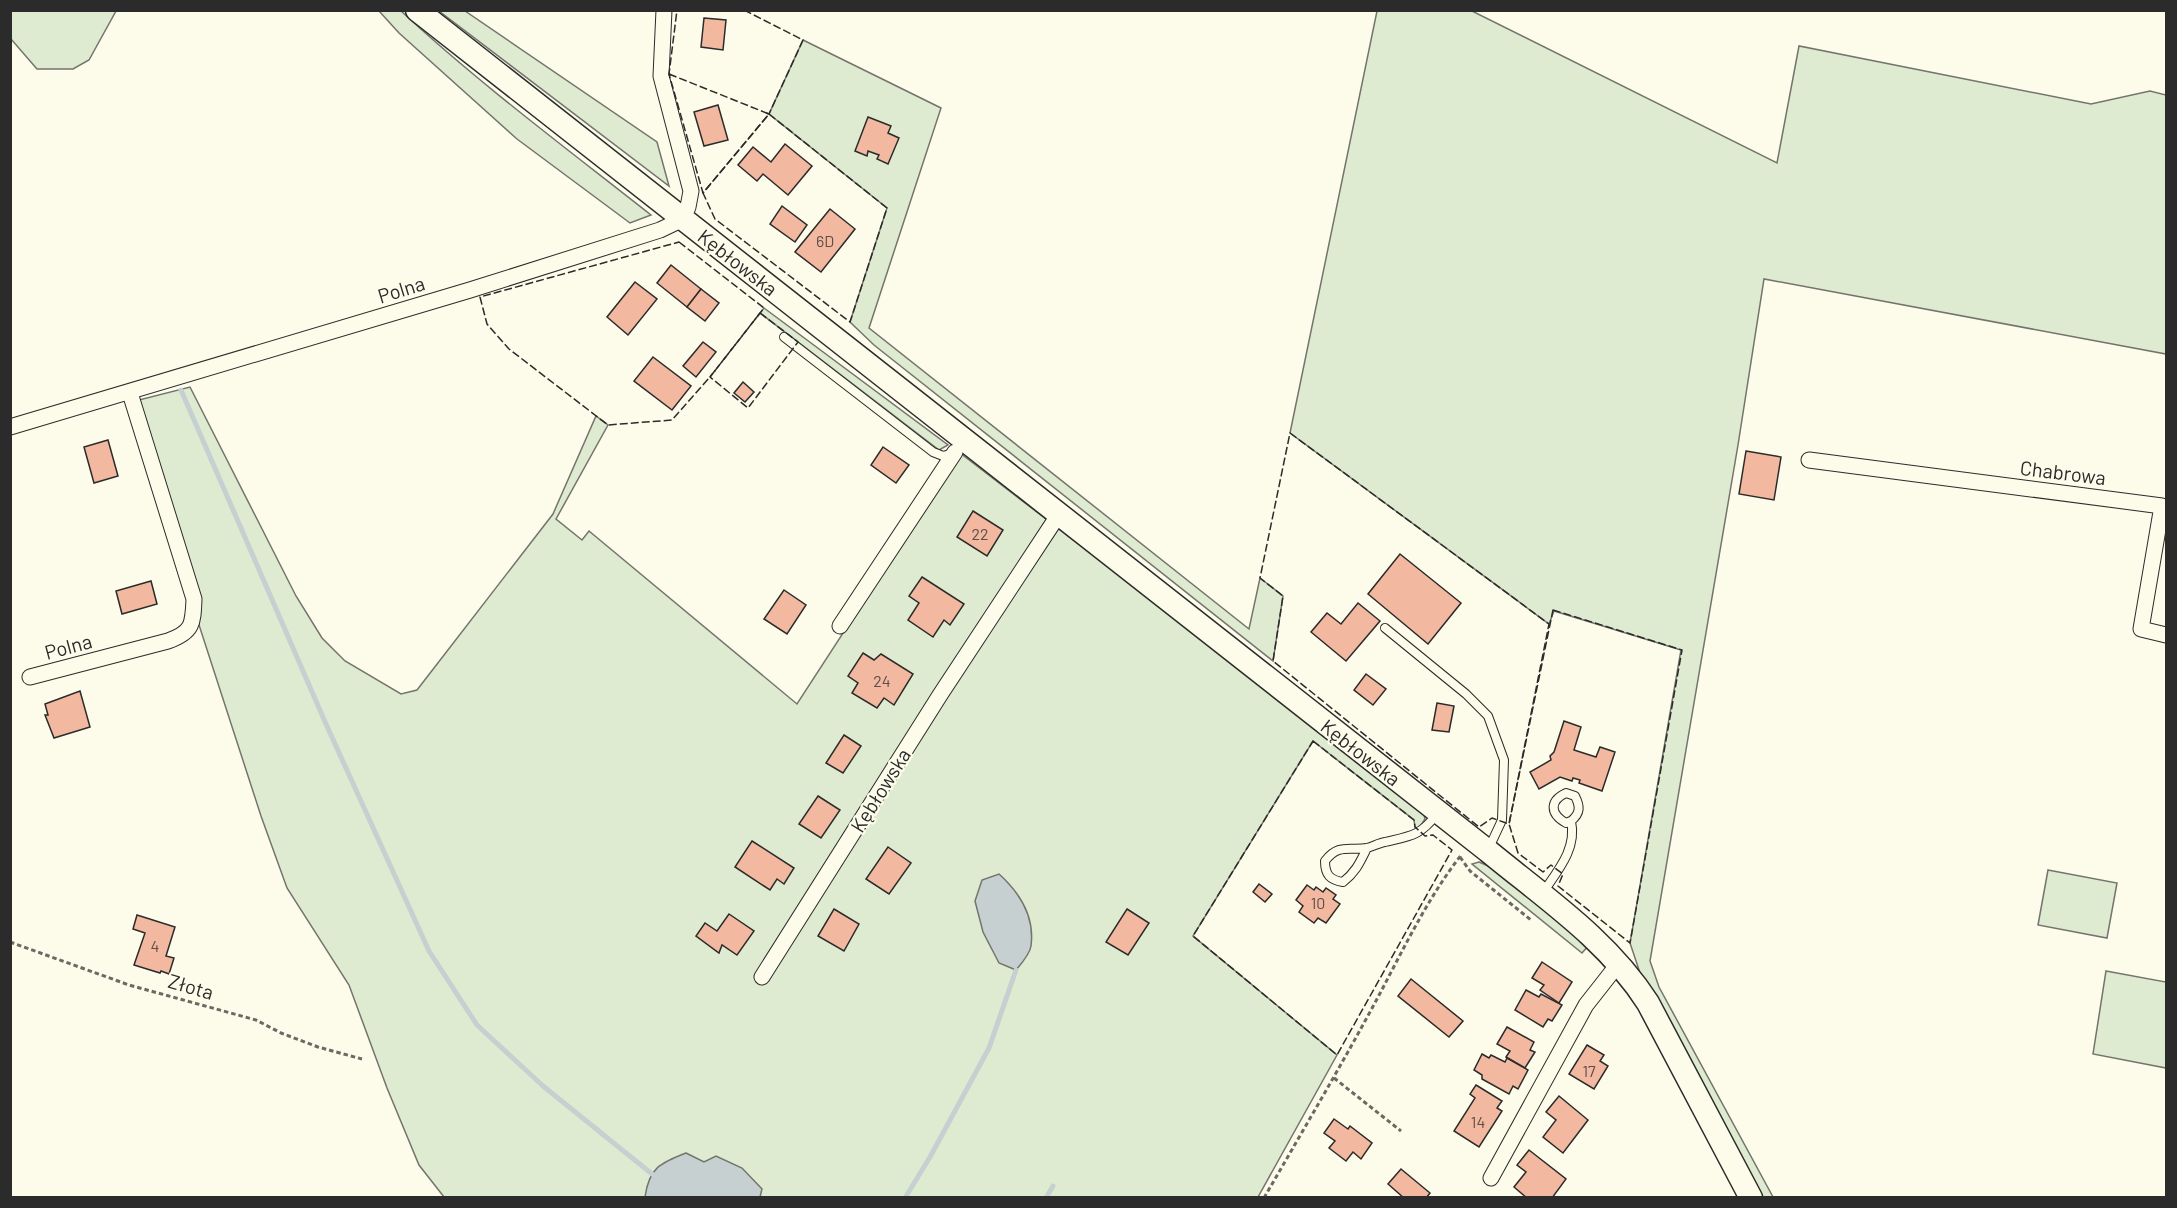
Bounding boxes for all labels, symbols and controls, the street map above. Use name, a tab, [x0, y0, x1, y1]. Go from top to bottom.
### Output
street label: Kębłowska	[693, 224, 783, 300]
house number: 6D	[816, 231, 834, 250]
street label: Polna	[375, 271, 427, 307]
street label: Chabrowa	[2019, 455, 2107, 489]
house number: 22	[971, 524, 989, 543]
street label: Polna	[42, 628, 94, 664]
house number: 24	[873, 671, 891, 690]
street label: Kębłowska	[1316, 714, 1406, 790]
street label: Kębłowska	[845, 744, 915, 836]
house number: 10	[1311, 893, 1325, 912]
house number: 4	[151, 936, 159, 955]
street label: Złota	[166, 968, 216, 1004]
house number: 17	[1582, 1061, 1596, 1080]
house number: 14	[1471, 1112, 1485, 1131]

